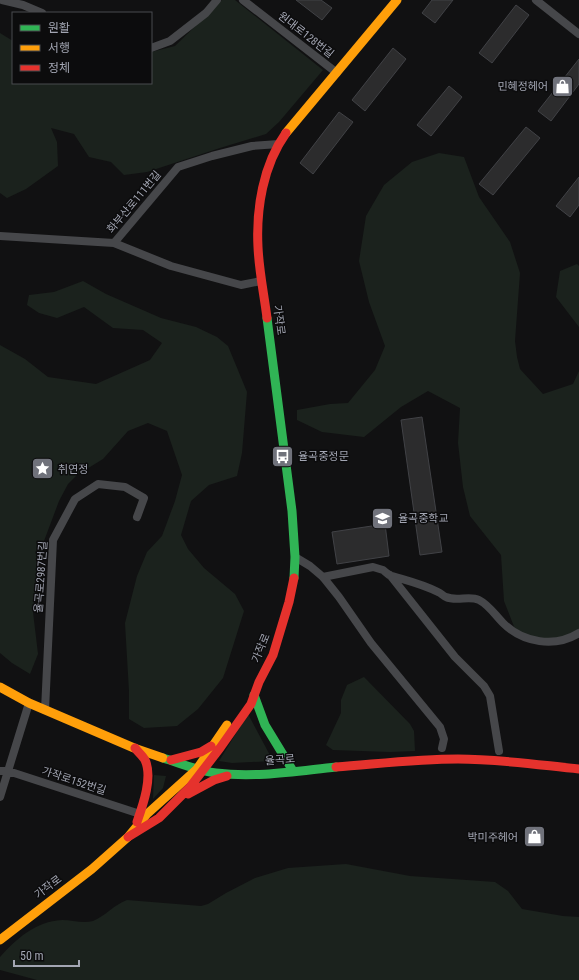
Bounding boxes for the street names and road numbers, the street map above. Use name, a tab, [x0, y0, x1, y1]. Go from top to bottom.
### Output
street label: 원대로128번길	[276, 9, 336, 61]
street label: 화부산로111번길	[104, 168, 164, 236]
street label: 가작로	[270, 304, 288, 336]
street label: 율곡로2987번길	[32, 540, 50, 614]
street label: 가작로	[249, 631, 273, 665]
street label: 율곡로	[264, 752, 296, 768]
street label: 가작로152번길	[40, 764, 108, 798]
street label: 가작로	[32, 873, 64, 901]

